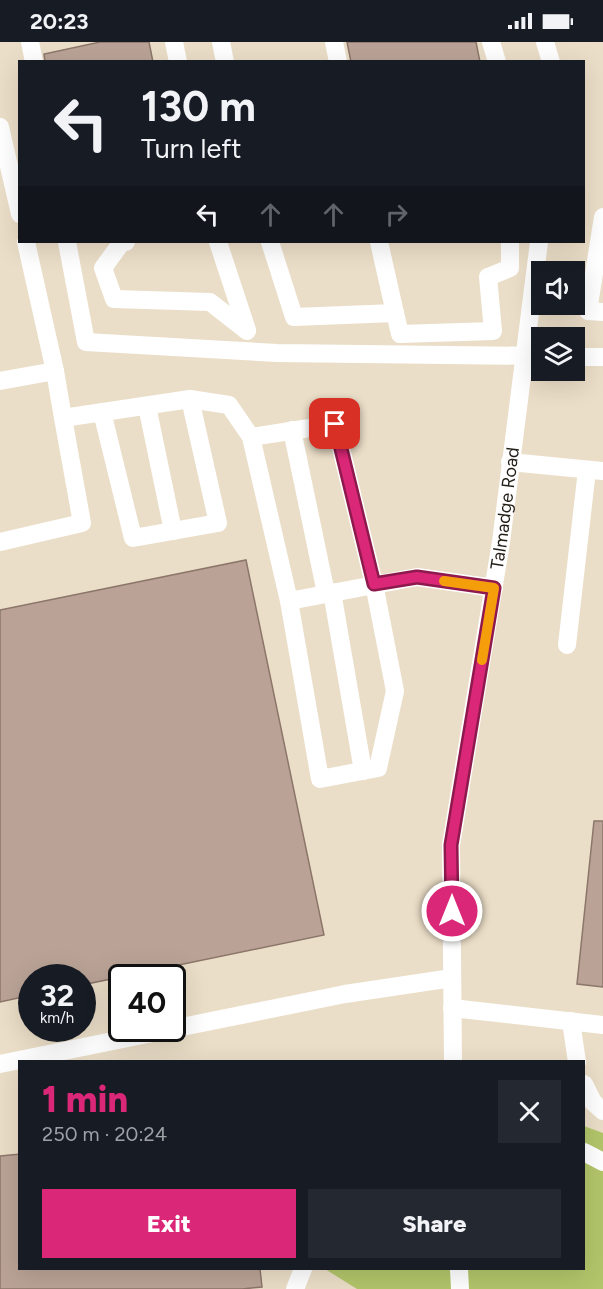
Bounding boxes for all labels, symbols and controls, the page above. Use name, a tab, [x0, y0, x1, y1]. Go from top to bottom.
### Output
text: 20:23	[30, 8, 89, 35]
text: 130 m	[141, 81, 256, 132]
icon: left	[42, 84, 120, 162]
text: Turn left	[141, 132, 241, 165]
icon: left	[191, 198, 224, 231]
icon: ahead	[254, 198, 287, 231]
icon: ahead	[317, 198, 350, 231]
icon: right	[380, 198, 413, 231]
map controls	[531, 261, 585, 381]
button: sound	[531, 261, 585, 315]
button: layers	[531, 327, 585, 381]
pin	[309, 398, 360, 449]
icon: arrive	[318, 407, 351, 440]
street label: Talmadge Road	[486, 446, 524, 571]
position arrow	[420, 879, 484, 943]
speed limit sign: 40	[108, 964, 186, 1042]
text: 32	[40, 977, 74, 1014]
text: km/h	[40, 1009, 74, 1027]
text: 1 min	[42, 1078, 128, 1121]
button: close	[498, 1080, 561, 1143]
text: 250 m · 20:24	[42, 1122, 167, 1146]
button: Exit	[42, 1189, 296, 1258]
button: Share	[308, 1189, 561, 1258]

